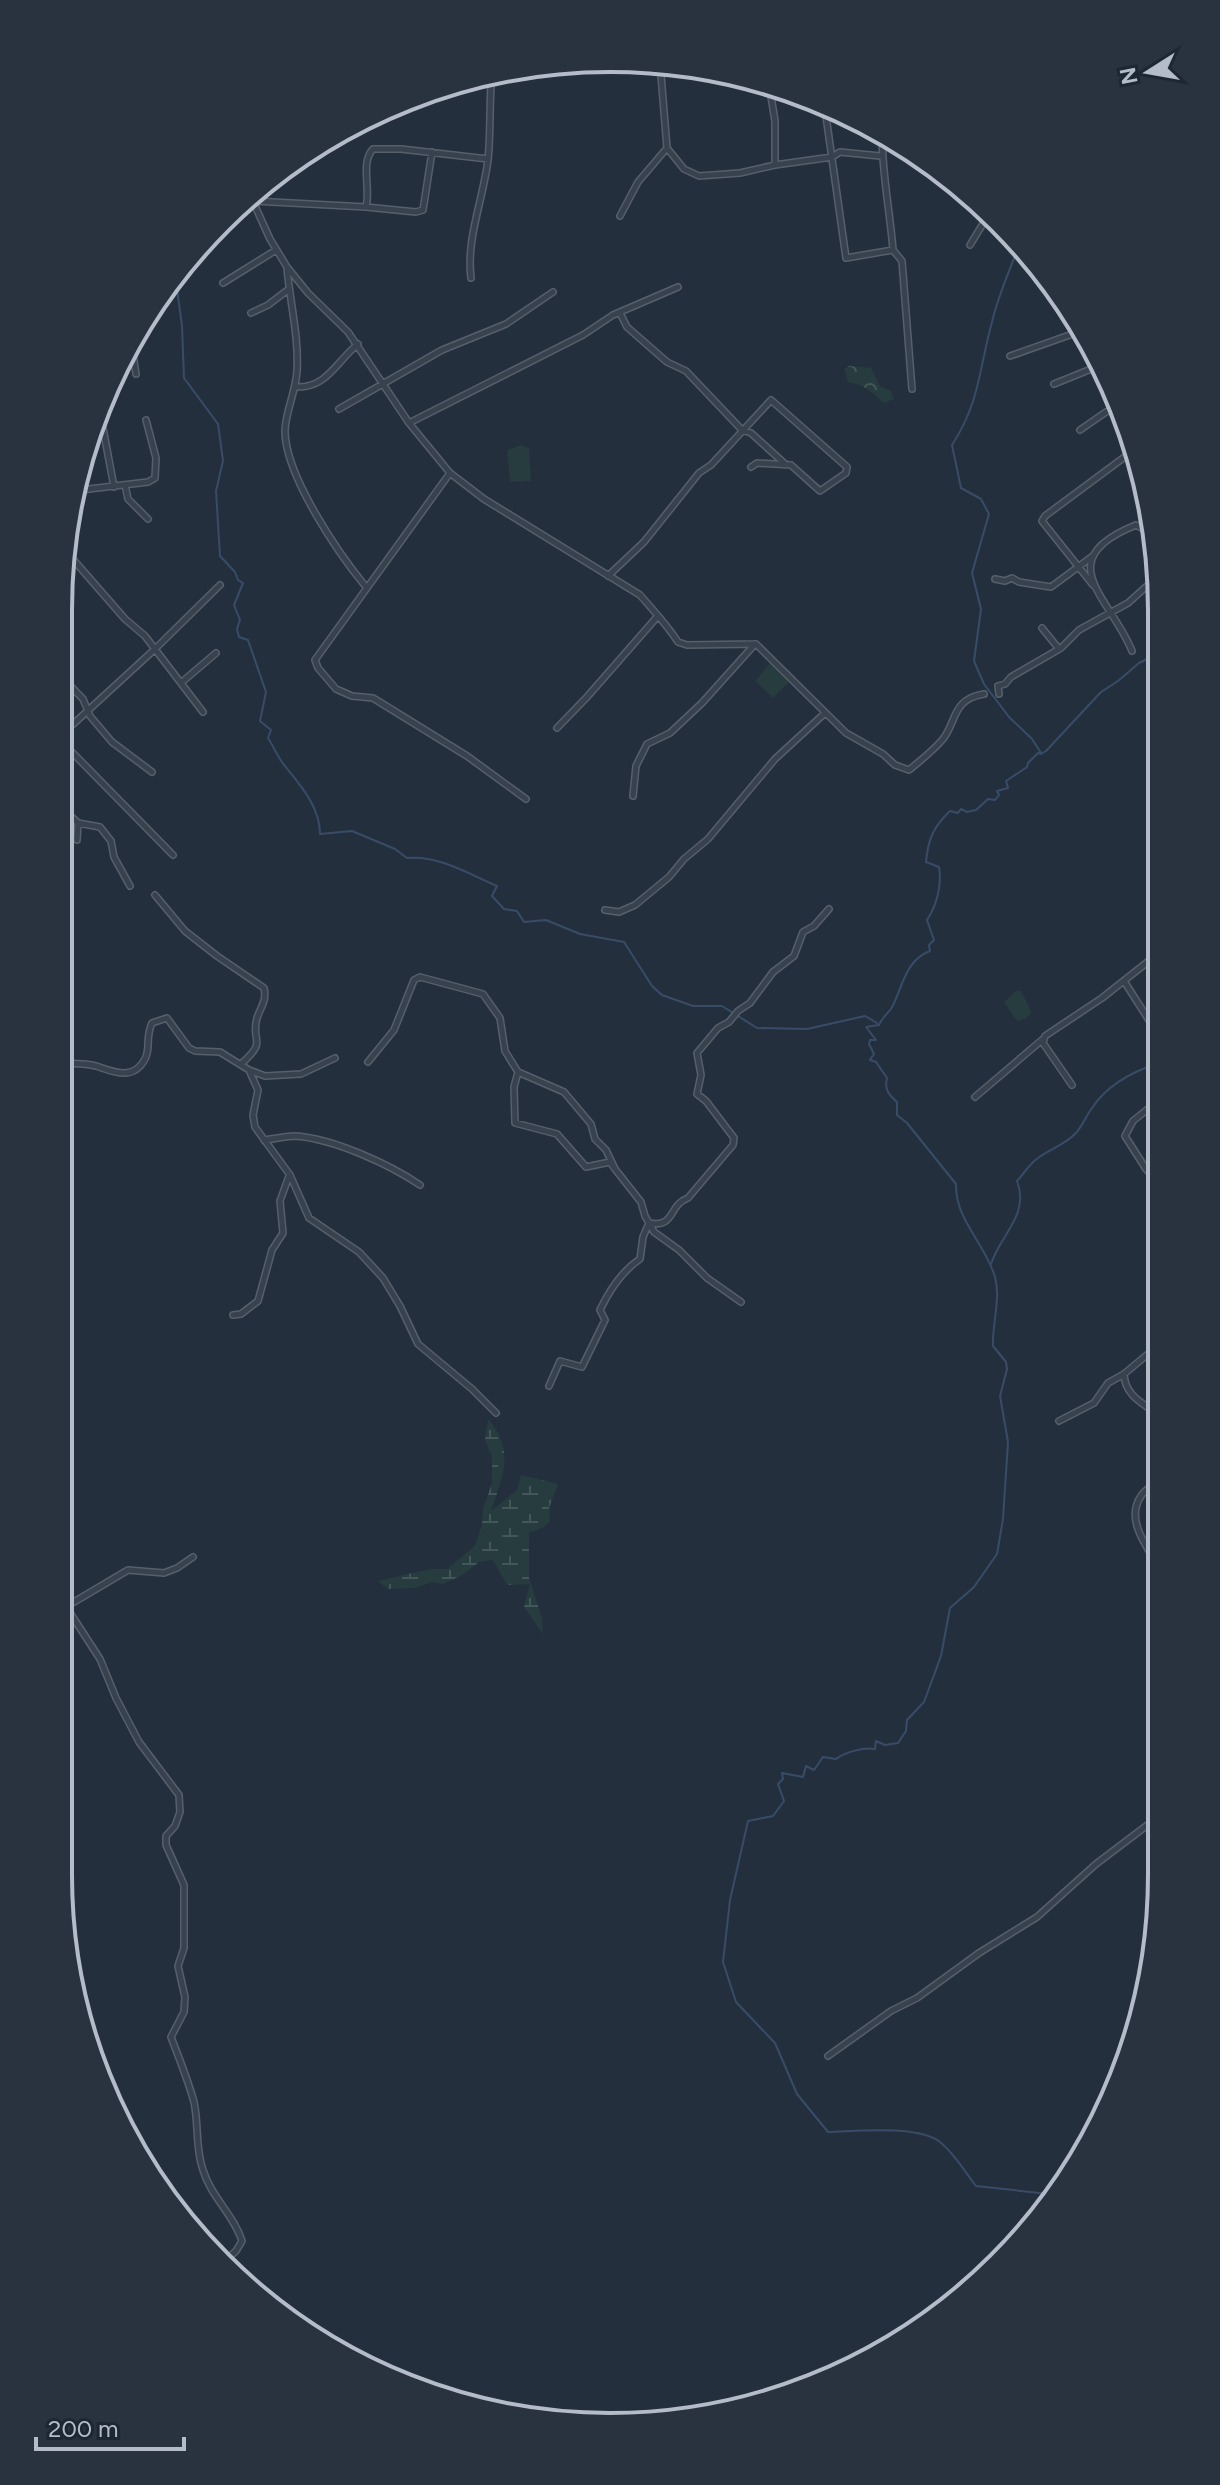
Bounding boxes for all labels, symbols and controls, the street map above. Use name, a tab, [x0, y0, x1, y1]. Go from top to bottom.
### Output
north arrow	[1108, 32, 1188, 112]
text: N	[1114, 65, 1144, 87]
scale bar	[36, 2401, 184, 2451]
text: 200 m	[48, 2414, 119, 2443]

